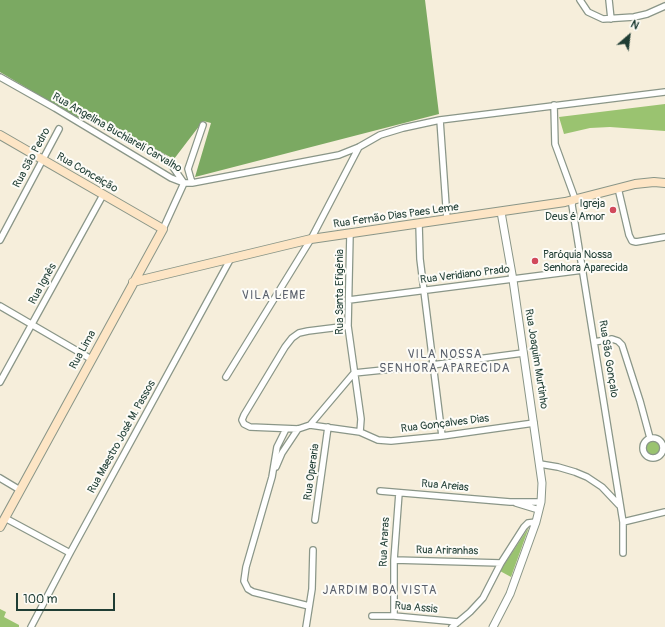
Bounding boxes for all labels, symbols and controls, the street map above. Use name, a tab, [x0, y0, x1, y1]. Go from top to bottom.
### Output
north arrow	[609, 16, 649, 56]
text: N	[629, 17, 641, 32]
street label: Rua Angelina Buchiareli Carvalho	[50, 90, 184, 176]
street label: Rua São Pedro	[11, 126, 53, 190]
street label: Rua Conceição	[54, 150, 120, 196]
place label: Igreja Deus é Amor	[545, 197, 605, 223]
street label: Rua Fernão Dias Paes Leme	[332, 201, 460, 231]
marker: Igreja Deus é Amor	[608, 205, 618, 215]
place label: Paróquia Nossa Senhora Aparecida	[543, 248, 628, 274]
street label: Rua Santa Efigênia	[333, 249, 347, 335]
marker: Paróquia Nossa Senhora Aparecida	[530, 256, 540, 266]
street label: Rua Ignês	[26, 261, 60, 307]
street label: Rua Veridiano Prado	[419, 263, 511, 287]
district label: VILA LEME	[242, 289, 306, 303]
street label: Rua Joaquim Murtinho	[522, 308, 550, 410]
street label: Rua São Gonçalo	[595, 319, 621, 399]
street label: Rua Lima	[67, 328, 99, 372]
district label: VILA NOSSA SENHORA APARECIDA	[379, 348, 511, 376]
street label: Rua Maestro José M. Passos	[85, 378, 159, 496]
street label: Rua Gonçalves Dias	[400, 412, 490, 436]
street label: Rua Operaria	[301, 443, 323, 501]
street label: Rua Areias	[421, 477, 469, 495]
street label: Rua Araras	[377, 517, 393, 567]
street label: Rua Ariranhas	[416, 544, 478, 558]
district label: JARDIM BOA VISTA	[322, 584, 438, 598]
scale bar	[18, 585, 117, 611]
text: 100 m	[23, 592, 57, 607]
street label: Rua Assis	[394, 600, 438, 616]

